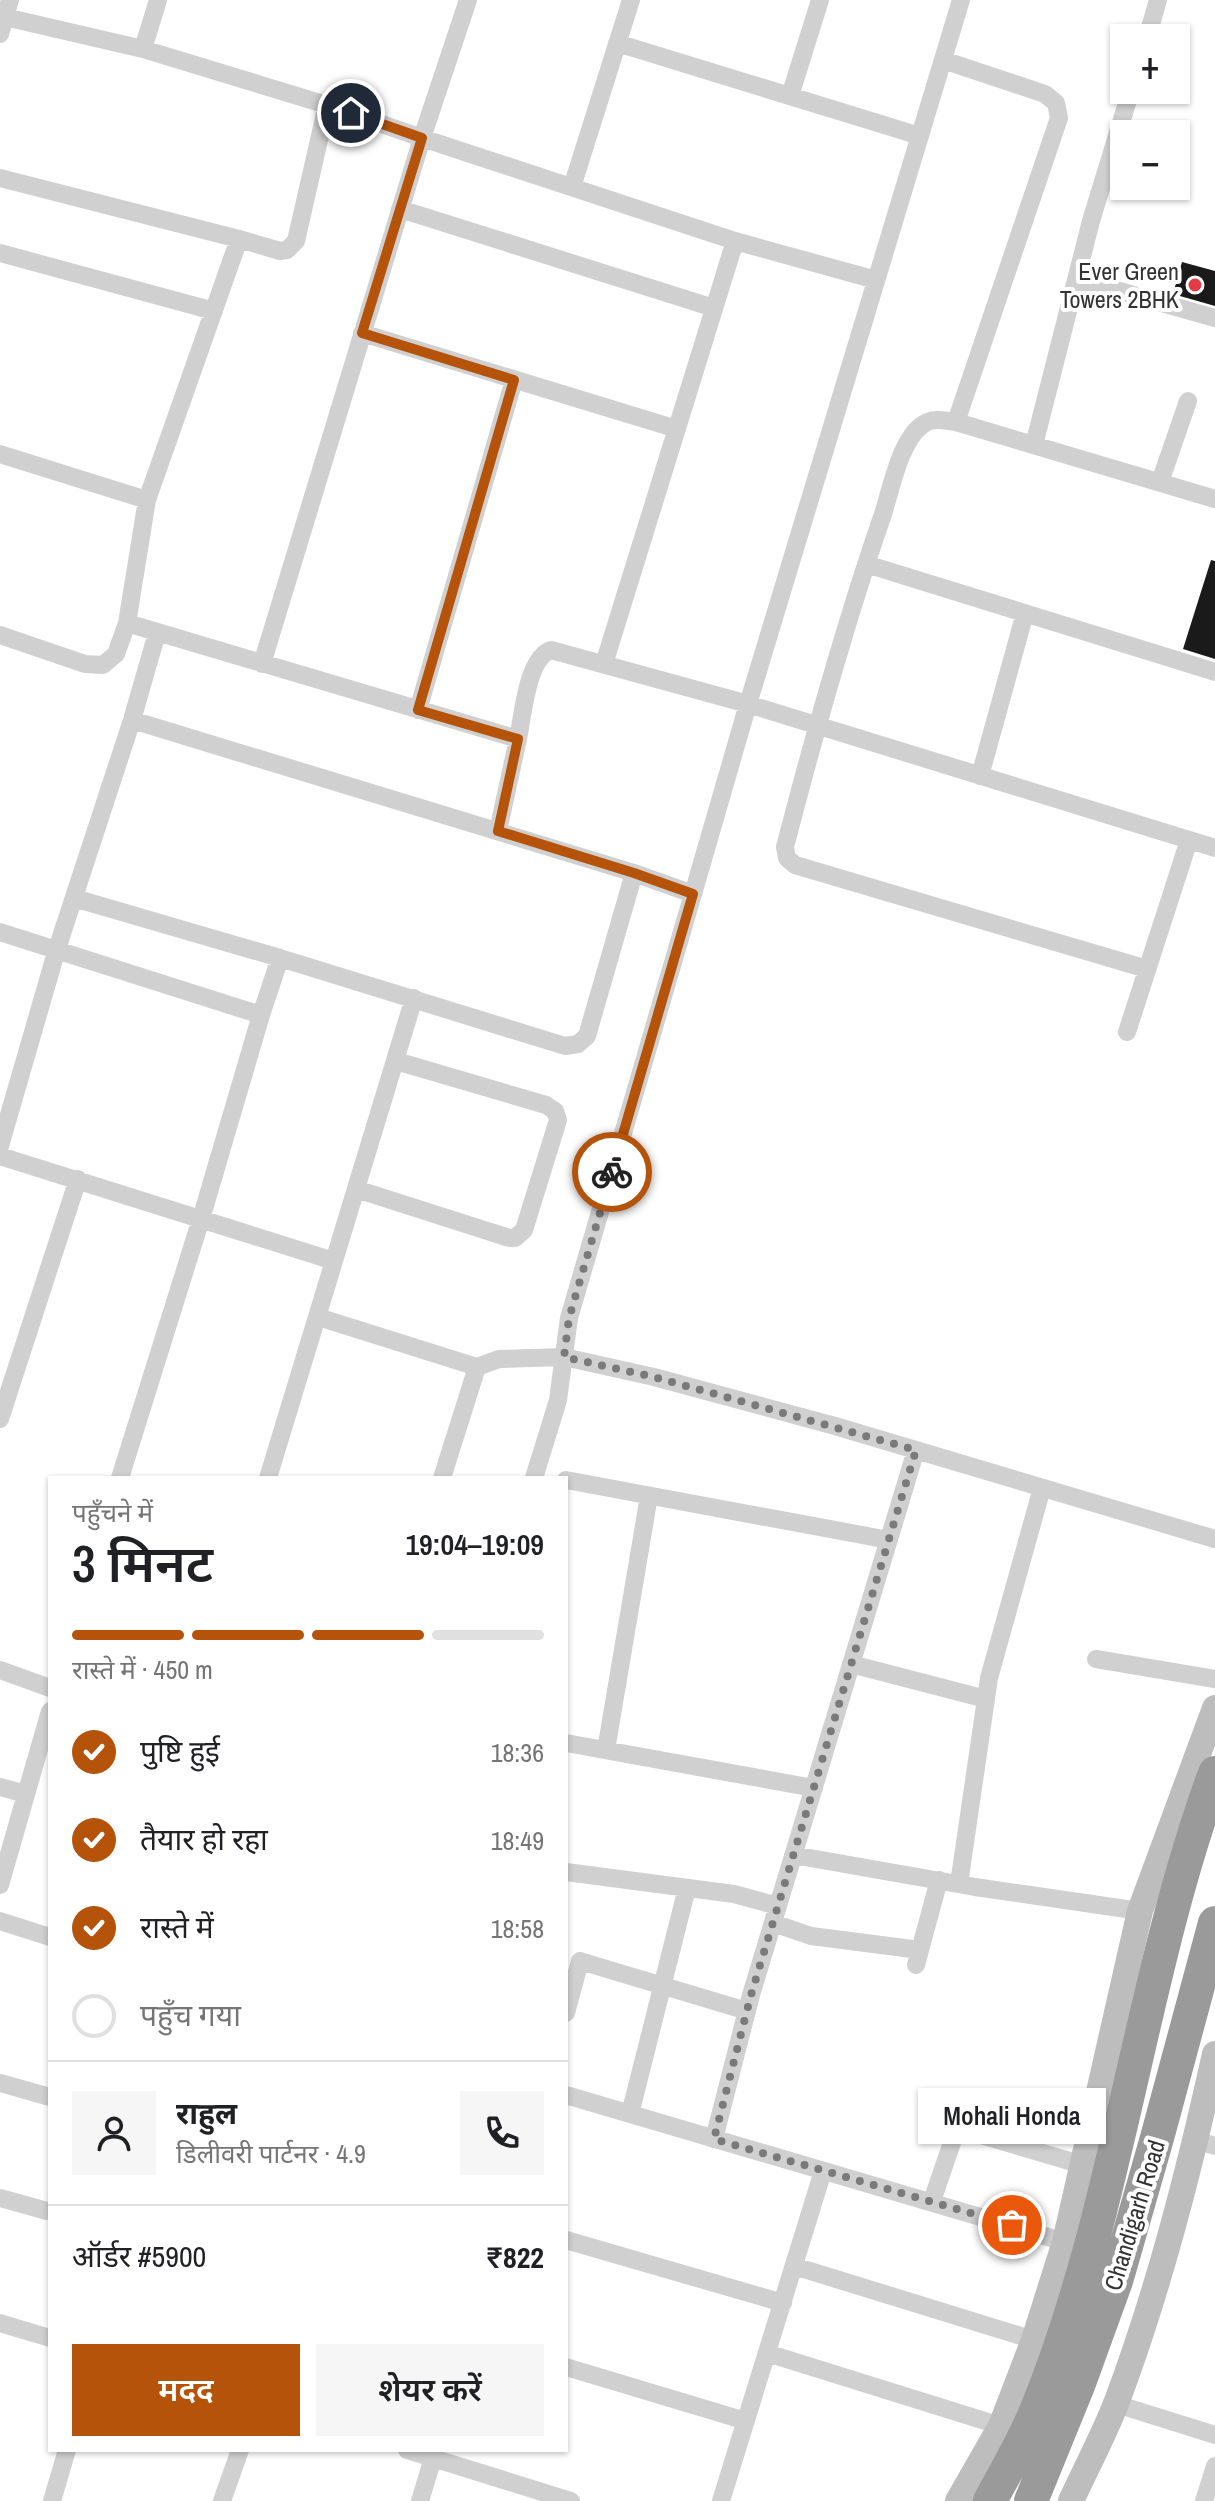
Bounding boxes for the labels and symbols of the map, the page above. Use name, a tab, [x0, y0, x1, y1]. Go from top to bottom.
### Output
pin	[317, 79, 385, 147]
place label: Ever Green Towers 2BHK	[1060, 255, 1179, 315]
marker: Ever Green Towers 2BHK	[1186, 276, 1204, 294]
courier	[572, 1132, 652, 1212]
callout: Mohali Honda	[918, 2089, 1106, 2145]
street label: Chandigarh Road	[1096, 2136, 1172, 2294]
pin	[978, 2191, 1046, 2259]

